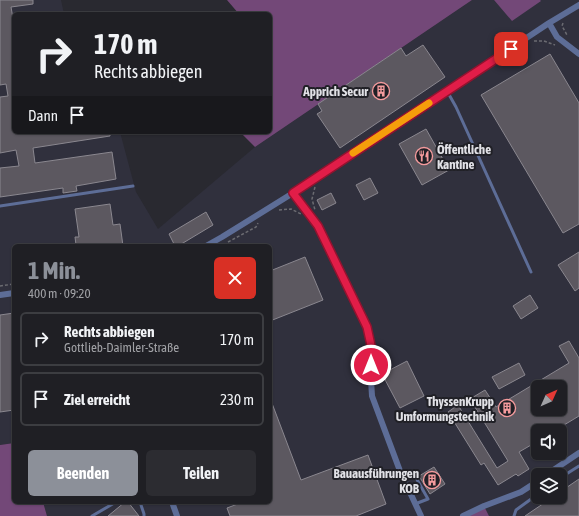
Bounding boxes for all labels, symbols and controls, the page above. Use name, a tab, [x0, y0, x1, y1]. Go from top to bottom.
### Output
icon: right	[28, 28, 80, 80]
text: 170 m	[94, 28, 157, 60]
pin	[494, 32, 528, 66]
icon: arrive	[500, 38, 522, 60]
text: Rechts abbiegen	[94, 61, 203, 82]
building icon: Apprich Secur	[371, 81, 391, 101]
place label: Apprich Secur	[302, 84, 369, 99]
icon: arrive	[66, 104, 88, 126]
text: Dann	[28, 107, 58, 124]
place label: Öffentliche Kantine	[437, 142, 491, 172]
restaurant icon: Öffentliche Kantine	[414, 146, 434, 166]
text: 1 Min.	[28, 257, 80, 284]
button: close	[214, 257, 256, 299]
text: 400 m · 09:20	[28, 286, 91, 301]
text: Rechts abbiegen	[64, 323, 154, 340]
icon: right	[30, 328, 52, 350]
text: 170 m	[220, 331, 254, 348]
text: Gottlieb-Daimler-Straße	[64, 340, 179, 355]
position arrow	[350, 344, 392, 386]
north arrow	[531, 380, 567, 416]
map controls	[531, 380, 567, 504]
icon: arrive	[30, 388, 52, 410]
text: Ziel erreicht	[64, 391, 130, 408]
text: 230 m	[220, 391, 254, 408]
place label: ThyssenKrupp Umformungstechnik	[396, 394, 494, 424]
building icon: ThyssenKrupp Umformungstechnik	[497, 398, 517, 418]
button: sound	[531, 424, 567, 460]
button: Beenden	[28, 450, 138, 496]
button: Teilen	[146, 450, 256, 496]
place label: Bauausführungen KOB	[333, 466, 420, 496]
button: layers	[531, 468, 567, 504]
building icon: Bauausführungen KOB	[422, 470, 442, 490]

